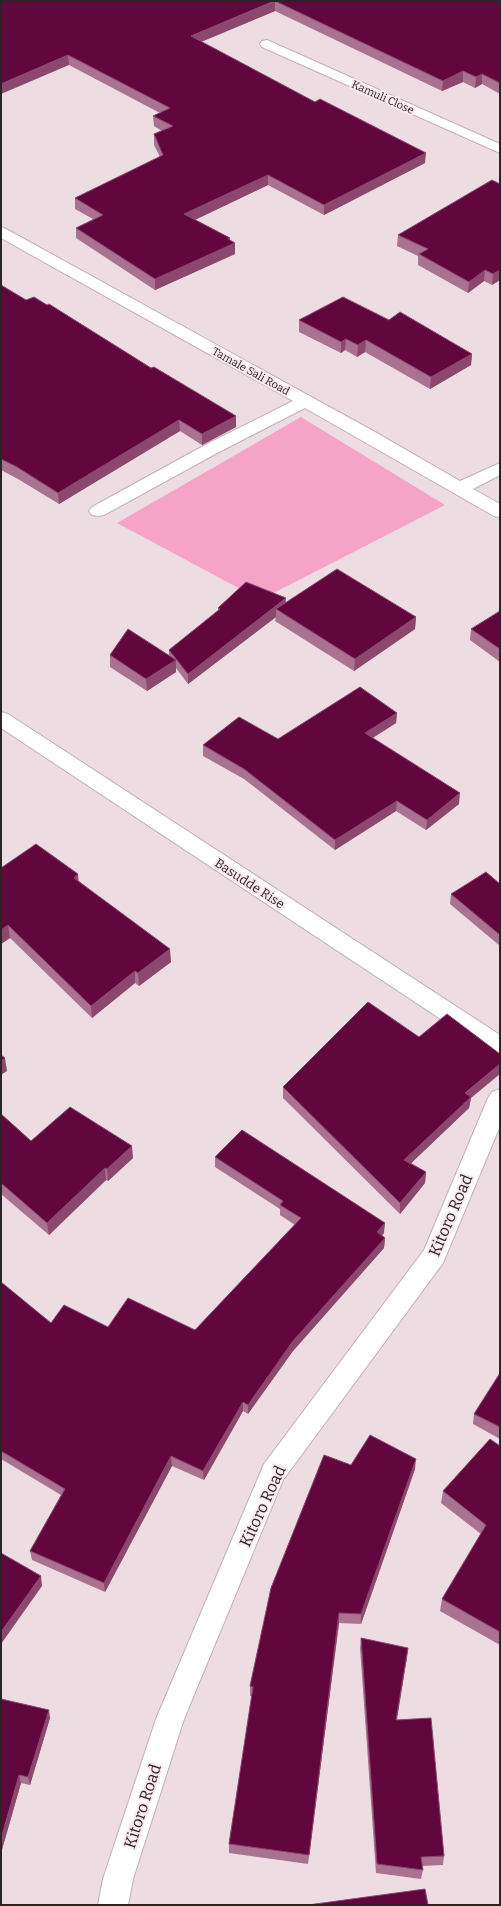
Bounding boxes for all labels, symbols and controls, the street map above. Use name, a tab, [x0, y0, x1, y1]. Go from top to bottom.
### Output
street label: Kamuli Close	[350, 78, 416, 117]
street label: Tamale Sali Road	[210, 345, 292, 398]
street label: Basudde Rise	[212, 855, 287, 912]
street label: Kitoro Road	[425, 1171, 476, 1259]
street label: Kitoro Road	[235, 1462, 290, 1550]
street label: Kitoro Road	[120, 1761, 165, 1851]

